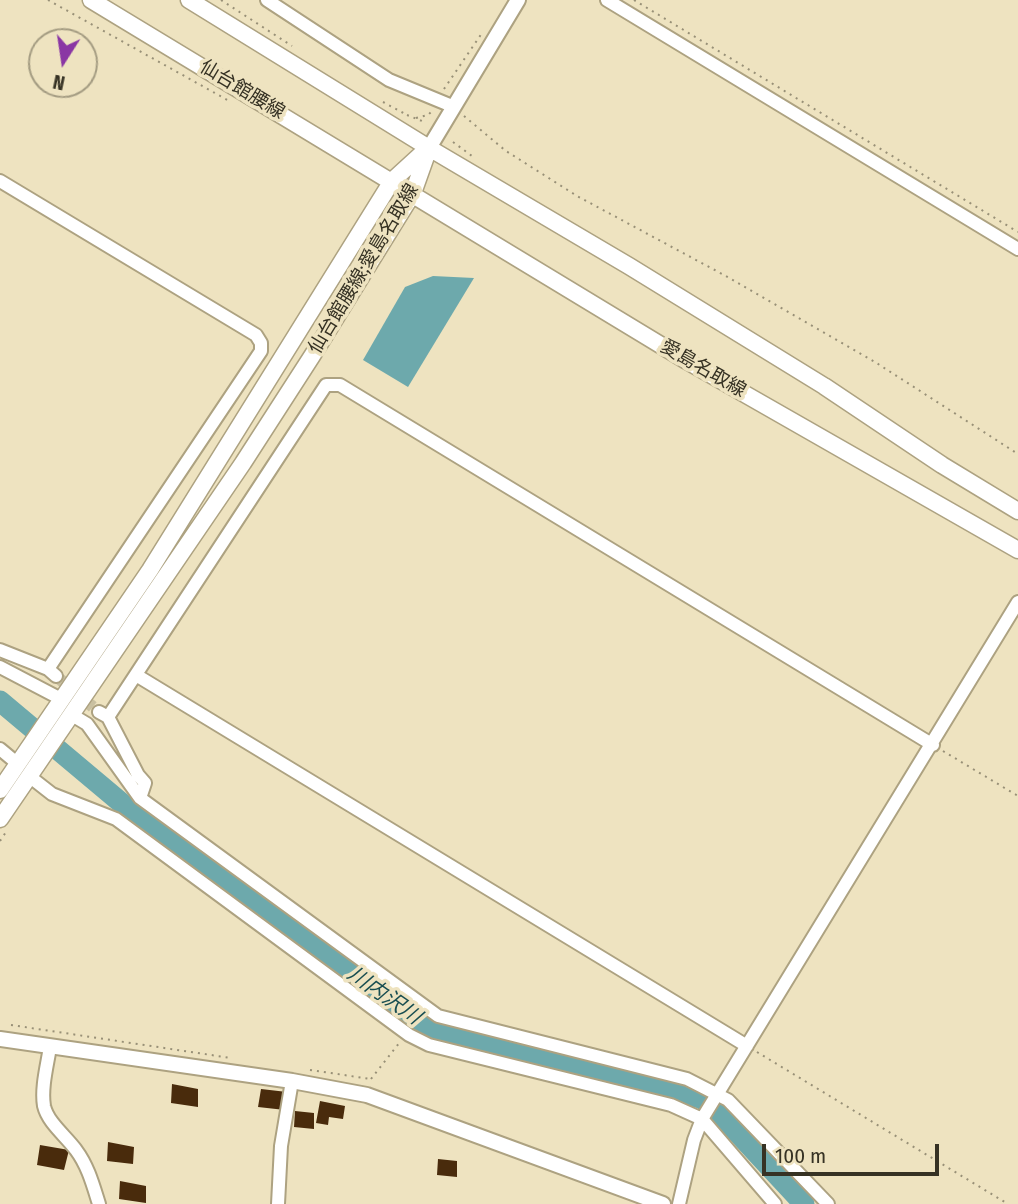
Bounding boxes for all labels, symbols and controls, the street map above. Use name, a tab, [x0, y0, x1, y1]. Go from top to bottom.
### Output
north arrow	[28, 28, 98, 98]
street label: 仙台館腰線	[195, 56, 289, 124]
text: N	[51, 70, 67, 95]
street label: 仙台館腰線;愛島名取線	[304, 180, 424, 358]
street label: 愛島名取線	[656, 335, 750, 403]
water label: 川内沢川	[342, 962, 426, 1030]
scale bar	[766, 1130, 943, 1174]
text: 100 m	[775, 1143, 826, 1169]

